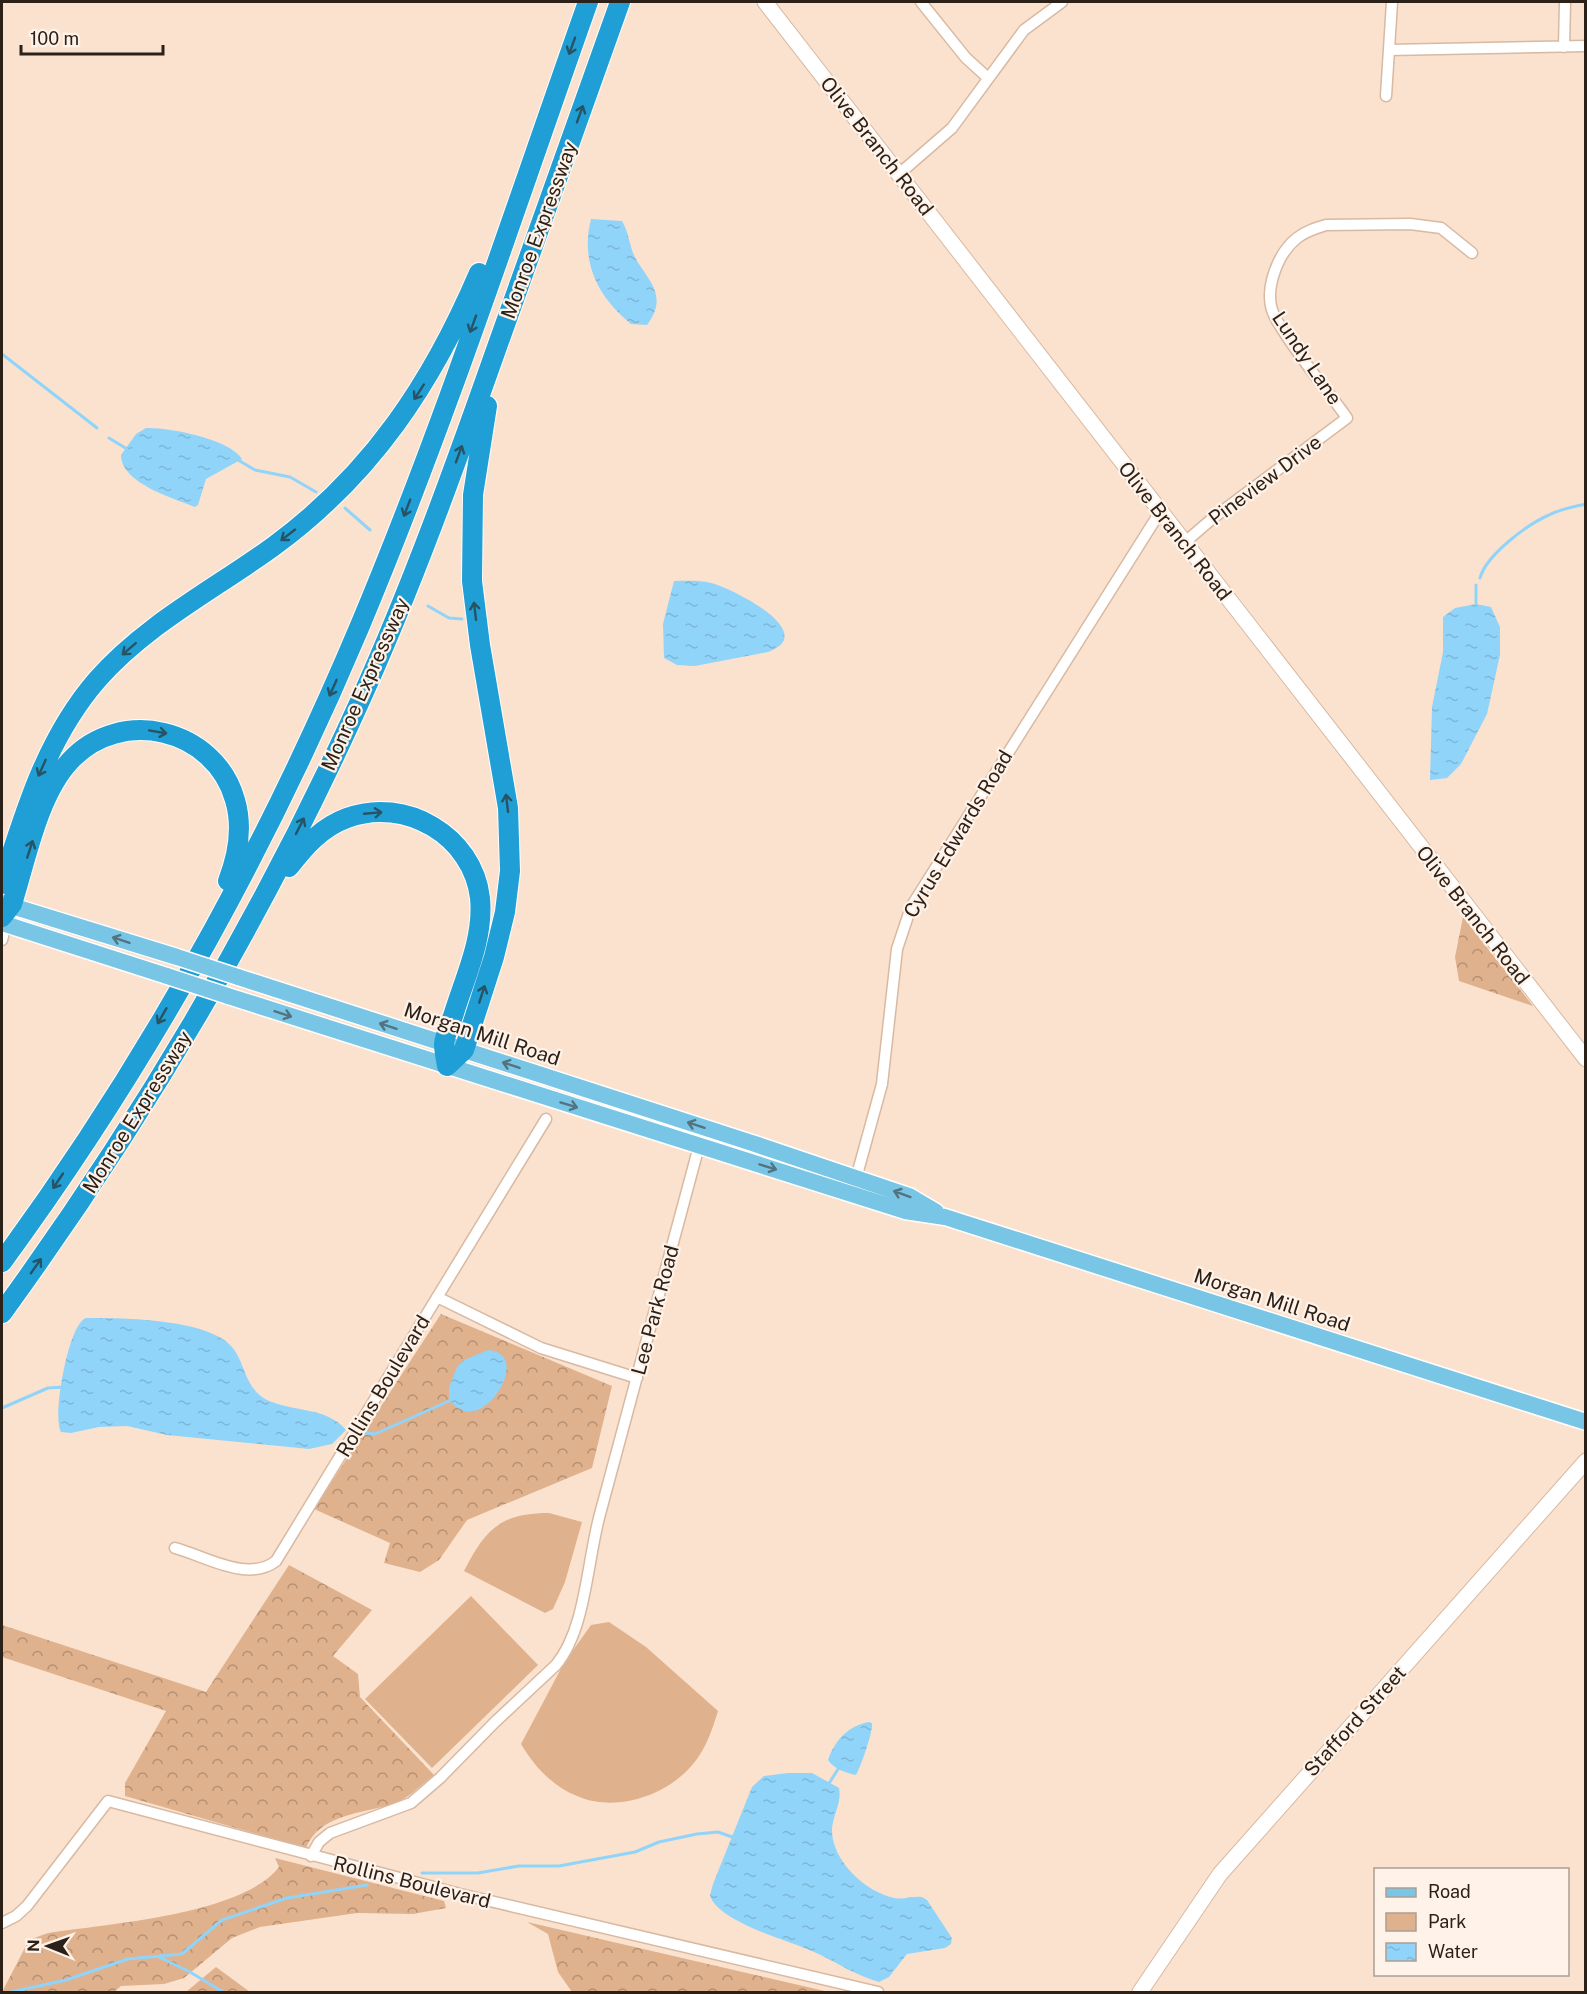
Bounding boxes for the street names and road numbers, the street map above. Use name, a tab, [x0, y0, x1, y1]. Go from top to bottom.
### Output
street label: Olive Branch Road	[815, 72, 939, 220]
street label: Monroe Expressway	[496, 138, 582, 322]
street label: Lundy Lane	[1267, 307, 1347, 409]
street label: Pineview Drive	[1204, 430, 1326, 530]
street label: Olive Branch Road	[1113, 457, 1237, 605]
street label: Monroe Expressway	[316, 594, 414, 774]
street label: Cyrus Edwards Road	[898, 746, 1018, 922]
street label: Olive Branch Road	[1411, 841, 1535, 989]
street label: Morgan Mill Road	[401, 997, 563, 1071]
street label: Monroe Expressway	[77, 1026, 197, 1198]
street label: Lee Park Road	[626, 1242, 684, 1378]
street label: Morgan Mill Road	[1191, 1263, 1353, 1337]
street label: Rollins Boulevard	[331, 1311, 435, 1461]
street label: Stafford Street	[1299, 1661, 1411, 1781]
street label: Rollins Boulevard	[331, 1851, 493, 1913]

